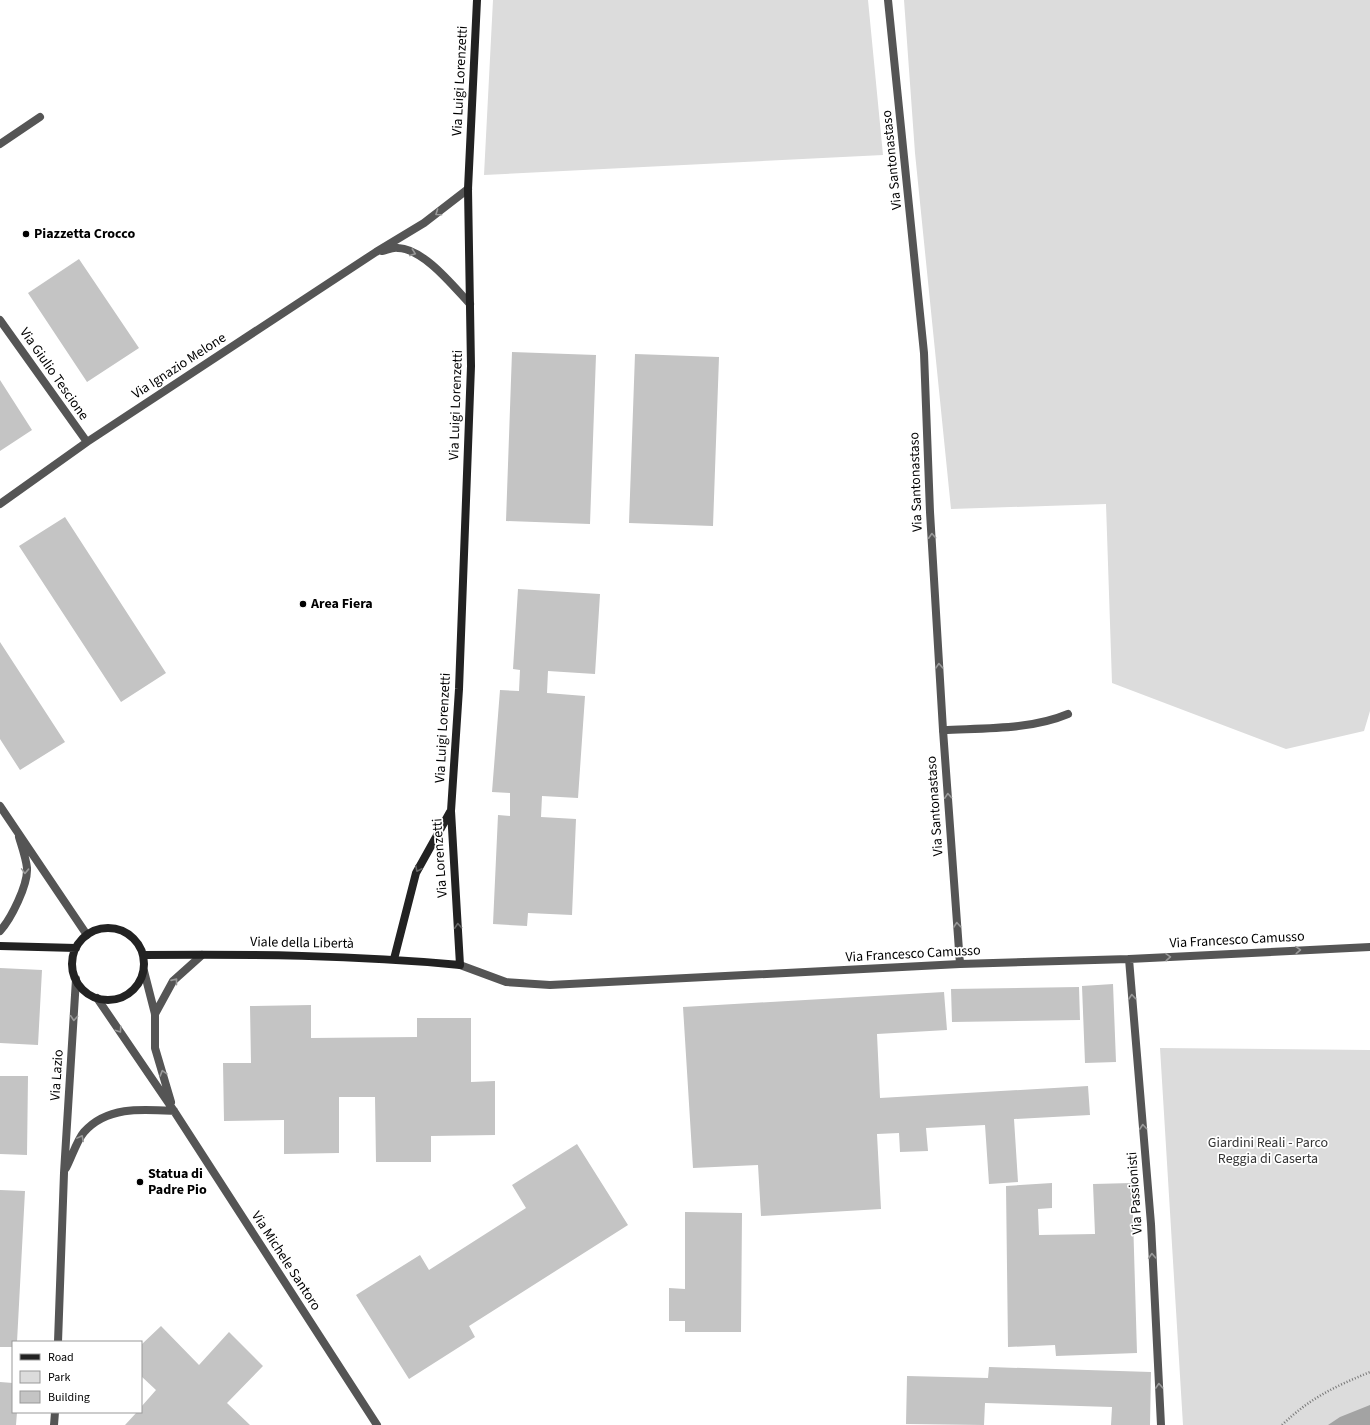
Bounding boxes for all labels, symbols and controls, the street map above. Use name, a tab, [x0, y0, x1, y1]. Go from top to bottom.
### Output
street label: Via Luigi Lorenzetti	[447, 25, 473, 137]
street label: Via Santonastaso	[877, 109, 907, 211]
one-way arrow	[435, 208, 442, 215]
place label: Piazzetta Crocco	[34, 224, 135, 244]
marker: Piazzetta Crocco	[21, 229, 31, 239]
one-way arrow	[410, 248, 417, 257]
street label: Via Giulio Tescione	[15, 324, 93, 424]
street label: Via Ignazio Melone	[128, 328, 230, 404]
street label: Via Luigi Lorenzetti	[444, 350, 468, 460]
street label: Via Santonastaso	[904, 432, 928, 532]
one-way arrow	[927, 533, 936, 539]
place label: Area Fiera	[310, 594, 373, 614]
marker: Area Fiera	[298, 599, 308, 609]
one-way arrow	[935, 663, 944, 669]
street label: Via Luigi Lorenzetti	[430, 672, 456, 784]
street label: Via Santonastaso	[922, 755, 948, 857]
one-way arrow	[943, 793, 952, 799]
street label: Via Lorenzetti	[427, 818, 453, 898]
one-way arrow	[415, 865, 423, 873]
one-way arrow	[21, 867, 30, 874]
one-way arrow	[952, 922, 961, 928]
one-way arrow	[453, 923, 462, 929]
street label: Via Francesco Camusso	[1169, 926, 1305, 954]
street label: Viale della Libertà	[250, 932, 354, 954]
street label: Via Francesco Camusso	[845, 940, 981, 968]
one-way arrow	[1295, 946, 1301, 955]
one-way arrow	[1165, 952, 1171, 961]
one-way arrow	[170, 979, 177, 986]
one-way arrow	[1128, 994, 1137, 1000]
one-way arrow	[69, 1015, 78, 1021]
one-way arrow	[114, 1026, 121, 1033]
street label: Via Lazio	[45, 1049, 69, 1101]
one-way arrow	[159, 1070, 168, 1077]
one-way arrow	[1138, 1124, 1147, 1130]
park label: Giardini Reali - Parco Reggia di Caserta	[1208, 1133, 1328, 1169]
one-way arrow	[76, 1135, 84, 1142]
street label: Via Passionisti	[1122, 1151, 1148, 1235]
place label: Statua di Padre Pio	[148, 1164, 207, 1200]
marker: Statua di Padre Pio	[135, 1177, 145, 1187]
street label: Via Michele Santoro	[246, 1207, 326, 1315]
one-way arrow	[1148, 1253, 1157, 1259]
legend	[12, 1341, 142, 1413]
text: Road	[48, 1349, 74, 1366]
text: Park	[48, 1369, 70, 1386]
one-way arrow	[1155, 1383, 1163, 1389]
text: Building	[48, 1389, 90, 1406]

